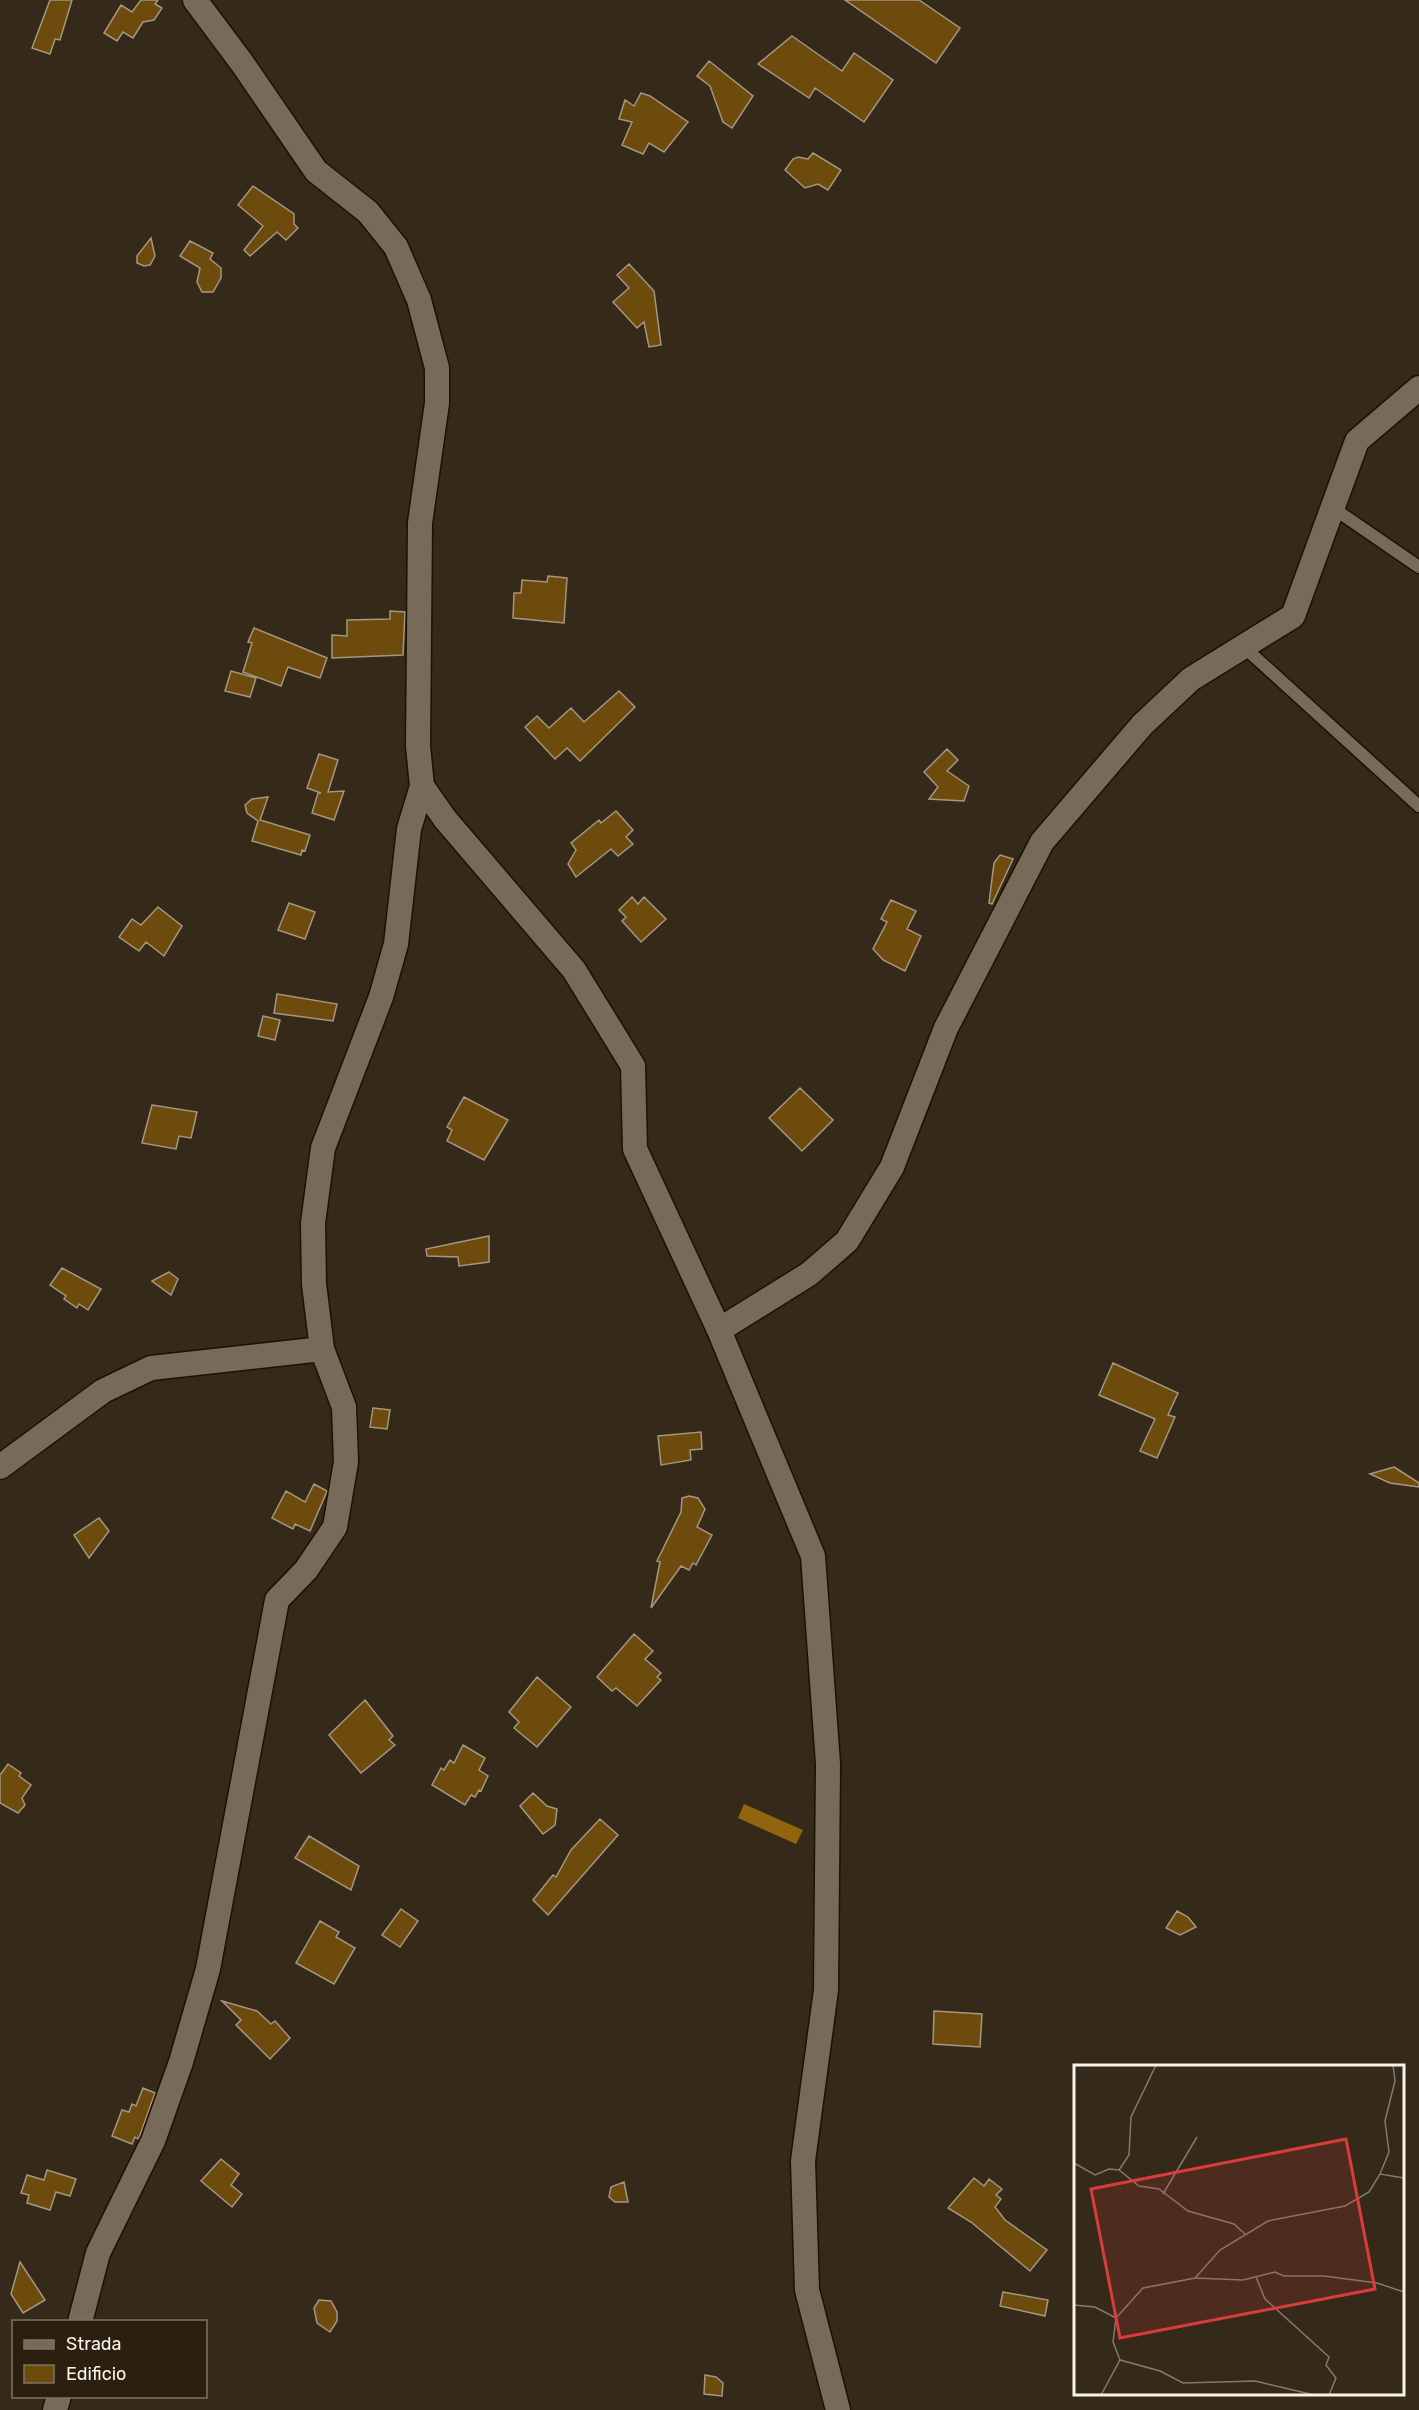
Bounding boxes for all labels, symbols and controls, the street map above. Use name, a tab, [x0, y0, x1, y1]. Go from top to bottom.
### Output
inset map	[1074, 2065, 1404, 2395]
legend	[12, 2320, 207, 2398]
text: Strada	[66, 2333, 122, 2355]
text: Edificio	[66, 2363, 126, 2385]

